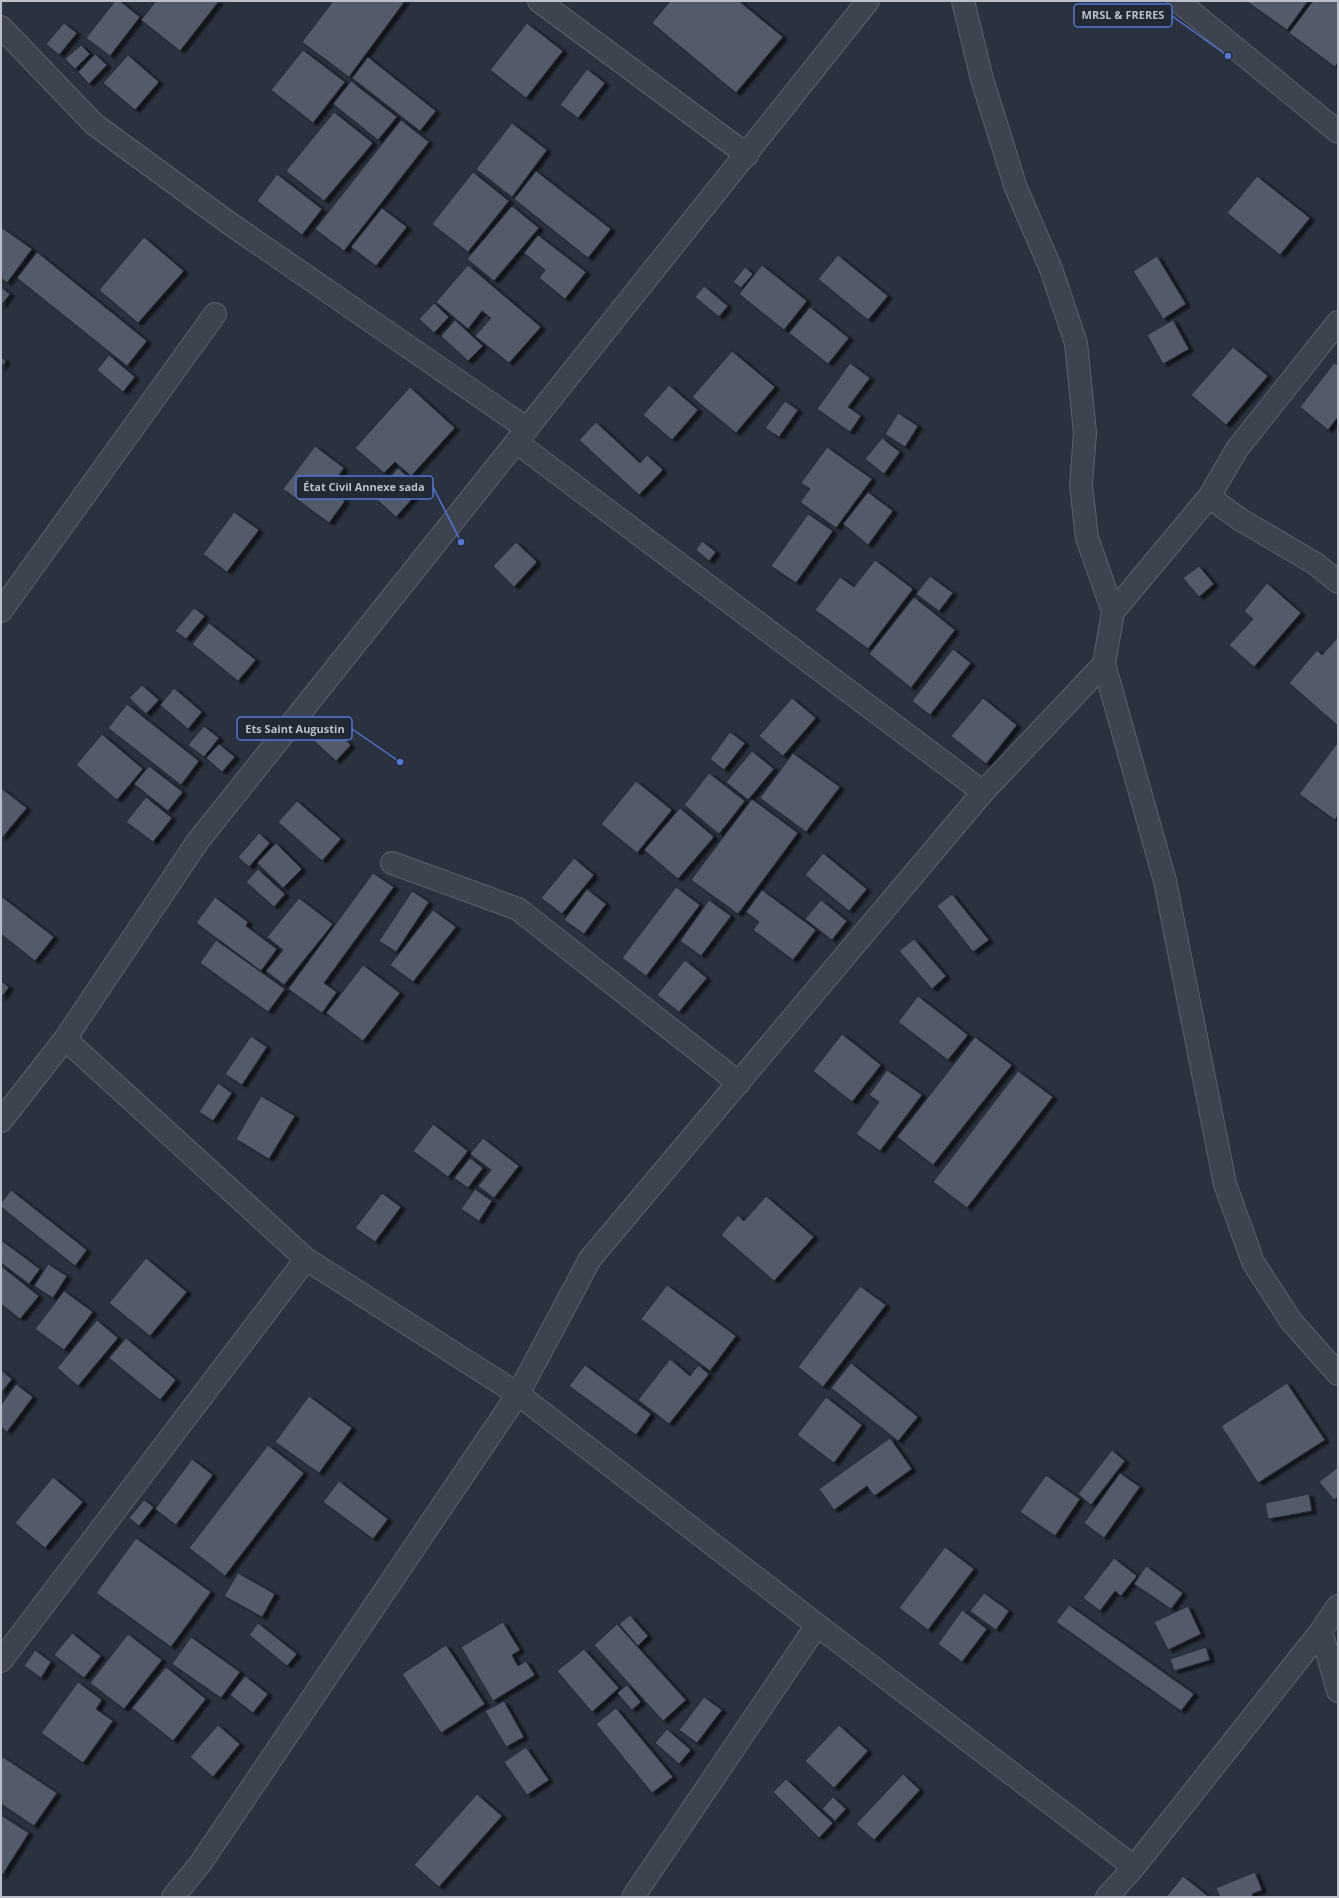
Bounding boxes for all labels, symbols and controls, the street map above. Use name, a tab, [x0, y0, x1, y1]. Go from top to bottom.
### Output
callout: MRSL & FRERES	[1074, 4, 1172, 27]
text: MRSL & FRERES	[1082, 7, 1164, 22]
callout: État Civil Annexe sada	[296, 476, 433, 499]
text: État Civil Annexe sada	[303, 479, 425, 494]
callout: Ets Saint Augustin	[237, 717, 352, 740]
text: Ets Saint Augustin	[245, 721, 345, 736]

